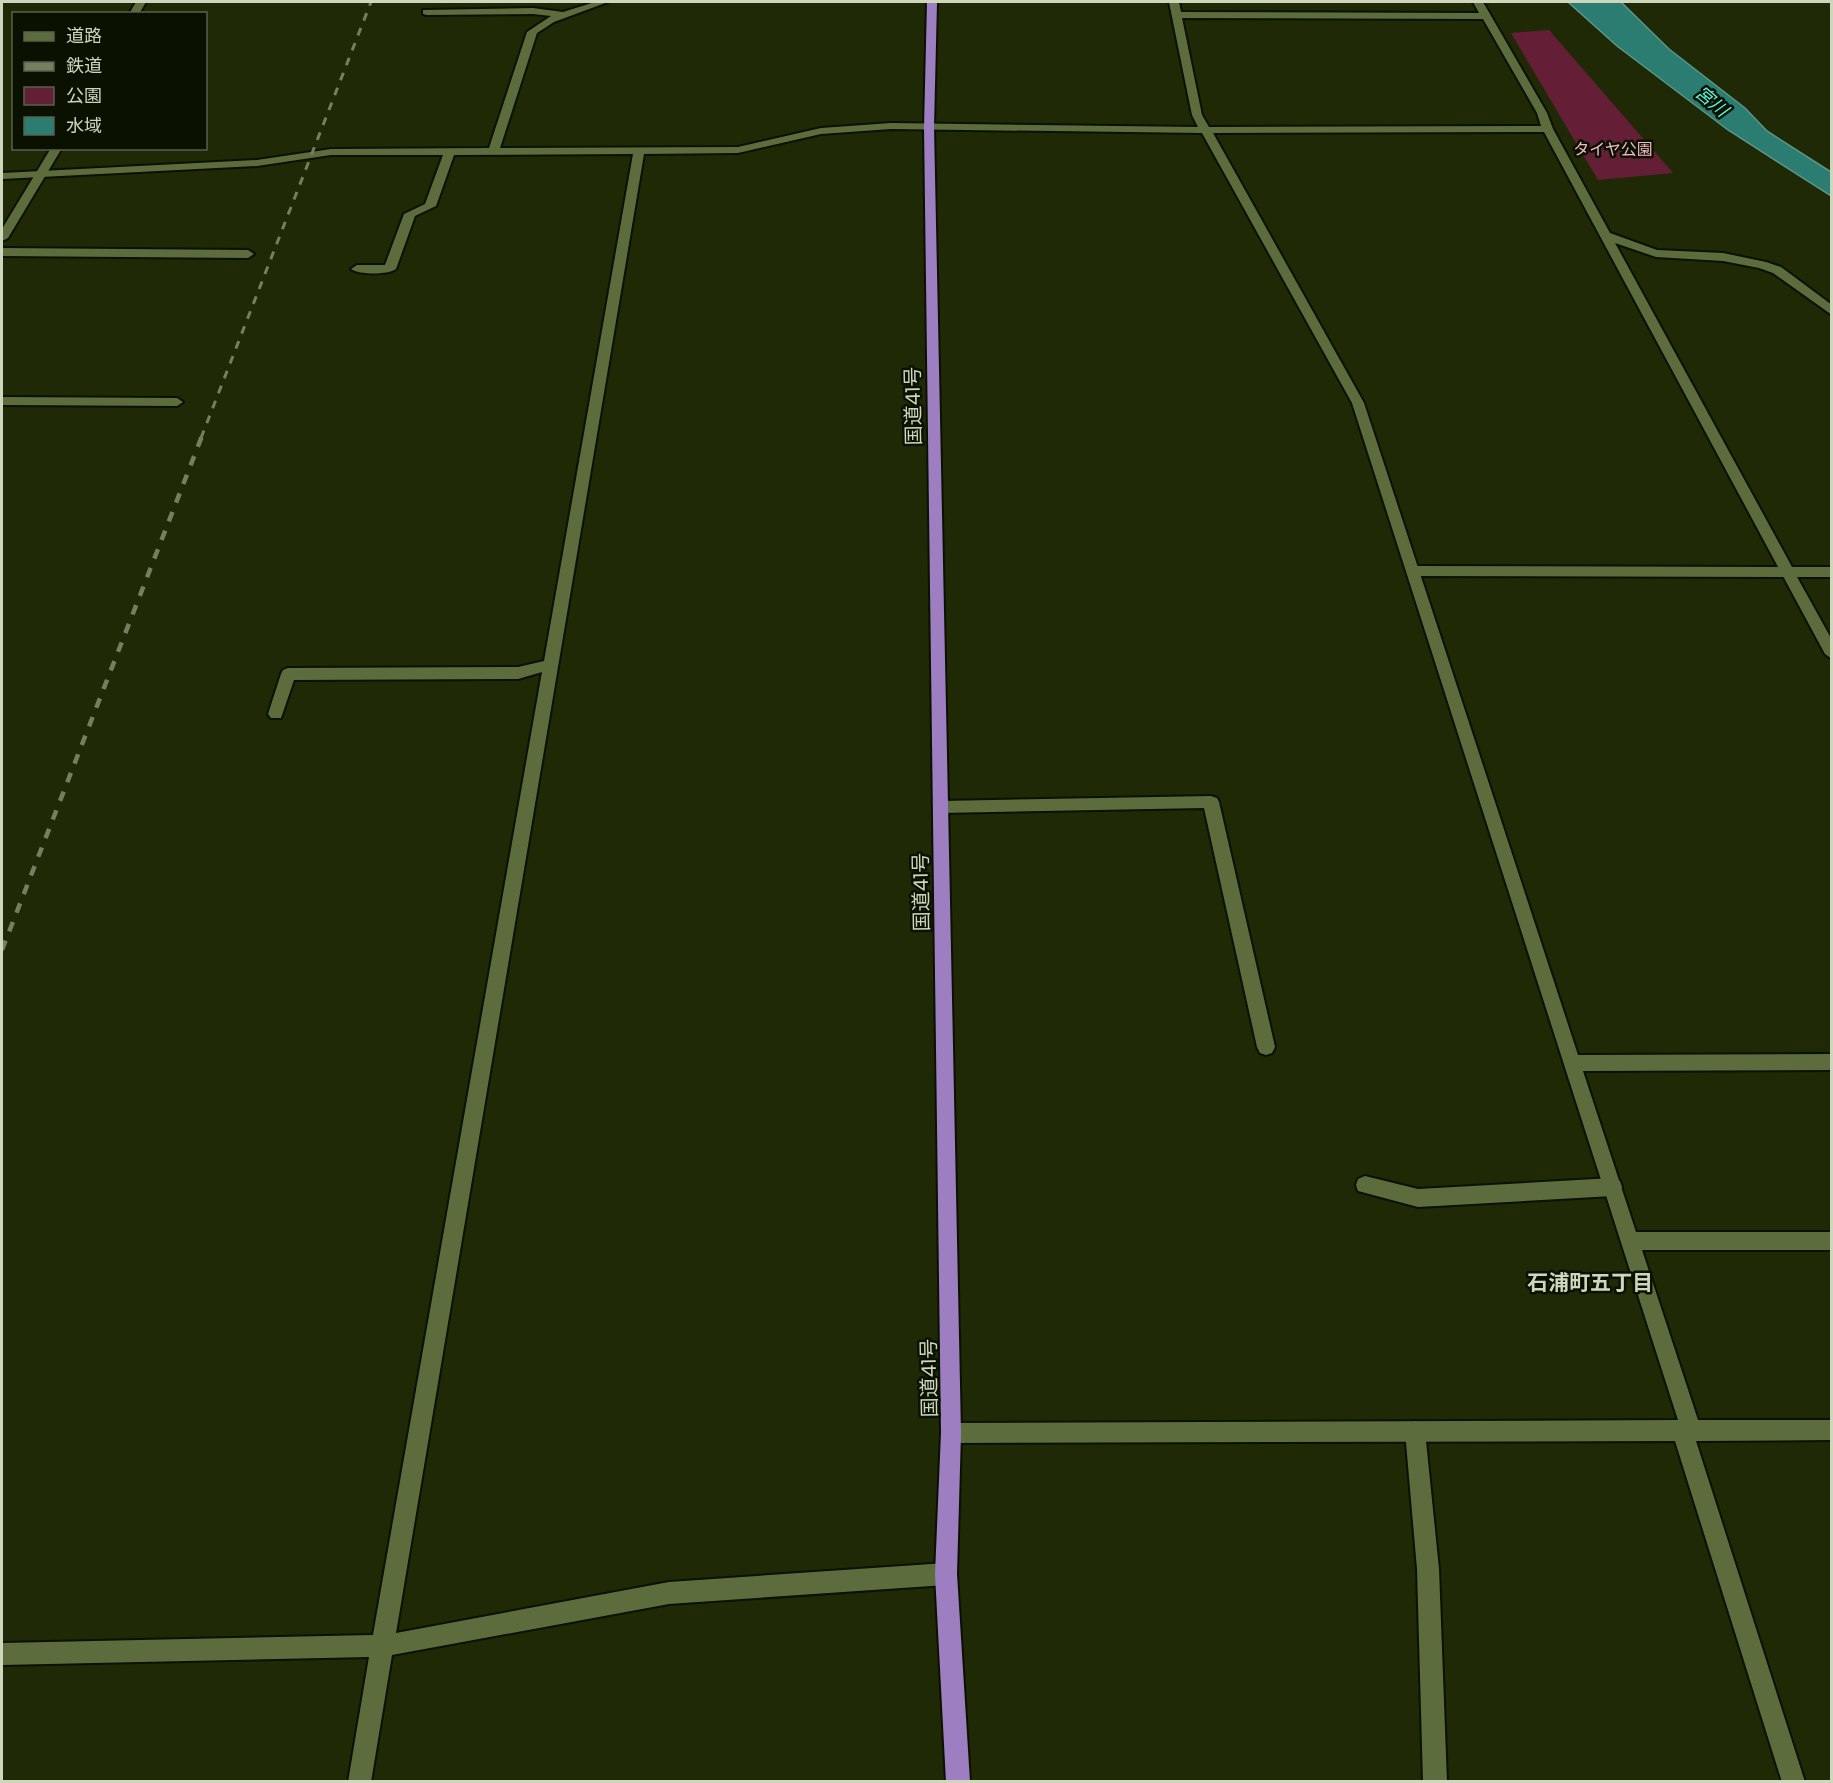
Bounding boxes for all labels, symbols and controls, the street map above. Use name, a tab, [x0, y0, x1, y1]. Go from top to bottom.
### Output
legend	[12, 12, 207, 150]
text: 道路	[66, 23, 102, 48]
text: 鉄道	[66, 53, 102, 78]
water label: 宮川	[1690, 80, 1735, 123]
text: 公園	[66, 83, 102, 108]
text: 水域	[66, 113, 102, 138]
park label: タイヤ公園	[1573, 138, 1653, 161]
street label: 国道41号	[898, 366, 928, 446]
street label: 国道41号	[906, 852, 936, 932]
district label: 石浦町五丁目	[1527, 1268, 1653, 1297]
street label: 国道41号	[914, 1338, 944, 1418]

